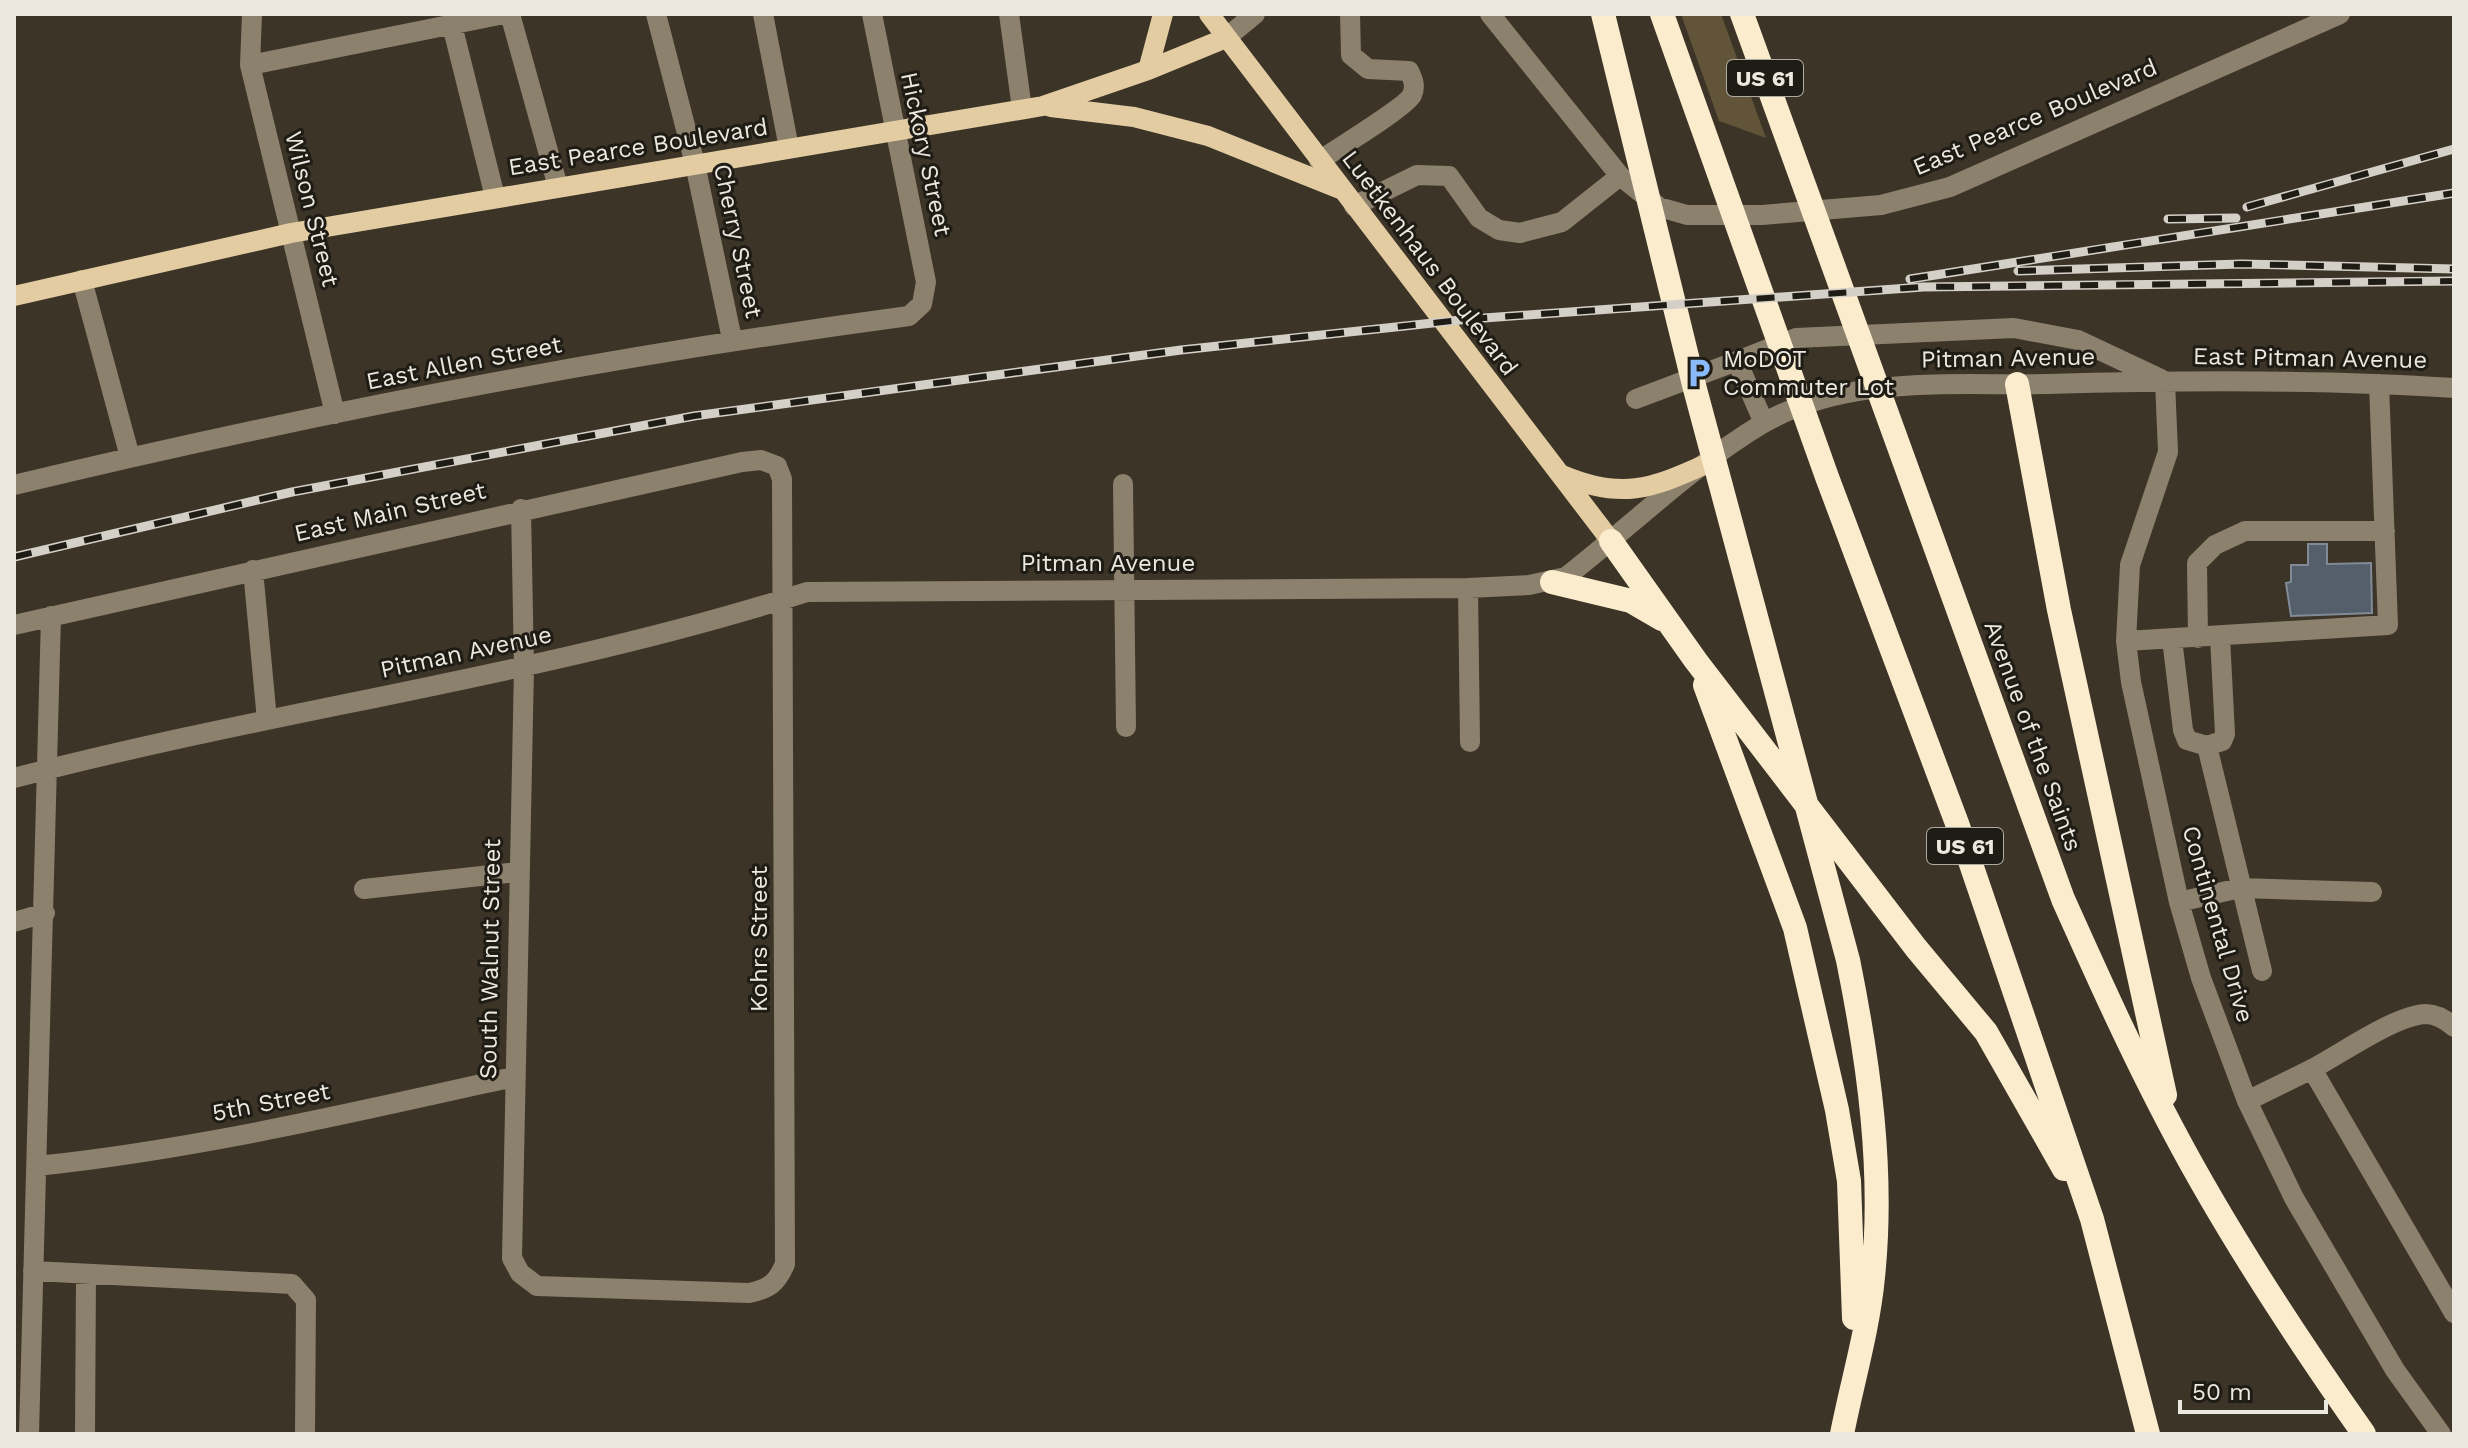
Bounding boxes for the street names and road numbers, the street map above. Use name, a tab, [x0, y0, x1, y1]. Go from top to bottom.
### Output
street label: East Pearce Boulevard	[1909, 53, 2161, 181]
road number: US 61	[1727, 60, 1803, 96]
street label: Hickory Street	[895, 69, 957, 239]
street label: East Pearce Boulevard	[506, 113, 770, 181]
street label: Wilson Street	[279, 128, 345, 290]
street label: Luetkenhaus Boulevard	[1336, 145, 1524, 381]
street label: Cherry Street	[708, 161, 768, 321]
street label: East Allen Street	[364, 330, 564, 396]
street label: Pitman Avenue	[1921, 342, 2095, 374]
street label: East Pitman Avenue	[2193, 342, 2427, 374]
street label: East Main Street	[292, 476, 488, 548]
street label: Pitman Avenue	[1021, 549, 1195, 577]
street label: Avenue of the Saints	[1978, 617, 2088, 855]
street label: Pitman Avenue	[378, 620, 554, 684]
street label: Continental Drive	[2177, 822, 2259, 1026]
road number: US 61	[1927, 828, 2003, 864]
street label: South Walnut Street	[474, 839, 506, 1079]
street label: Kohrs Street	[745, 866, 773, 1012]
street label: 5th Street	[210, 1077, 332, 1127]

